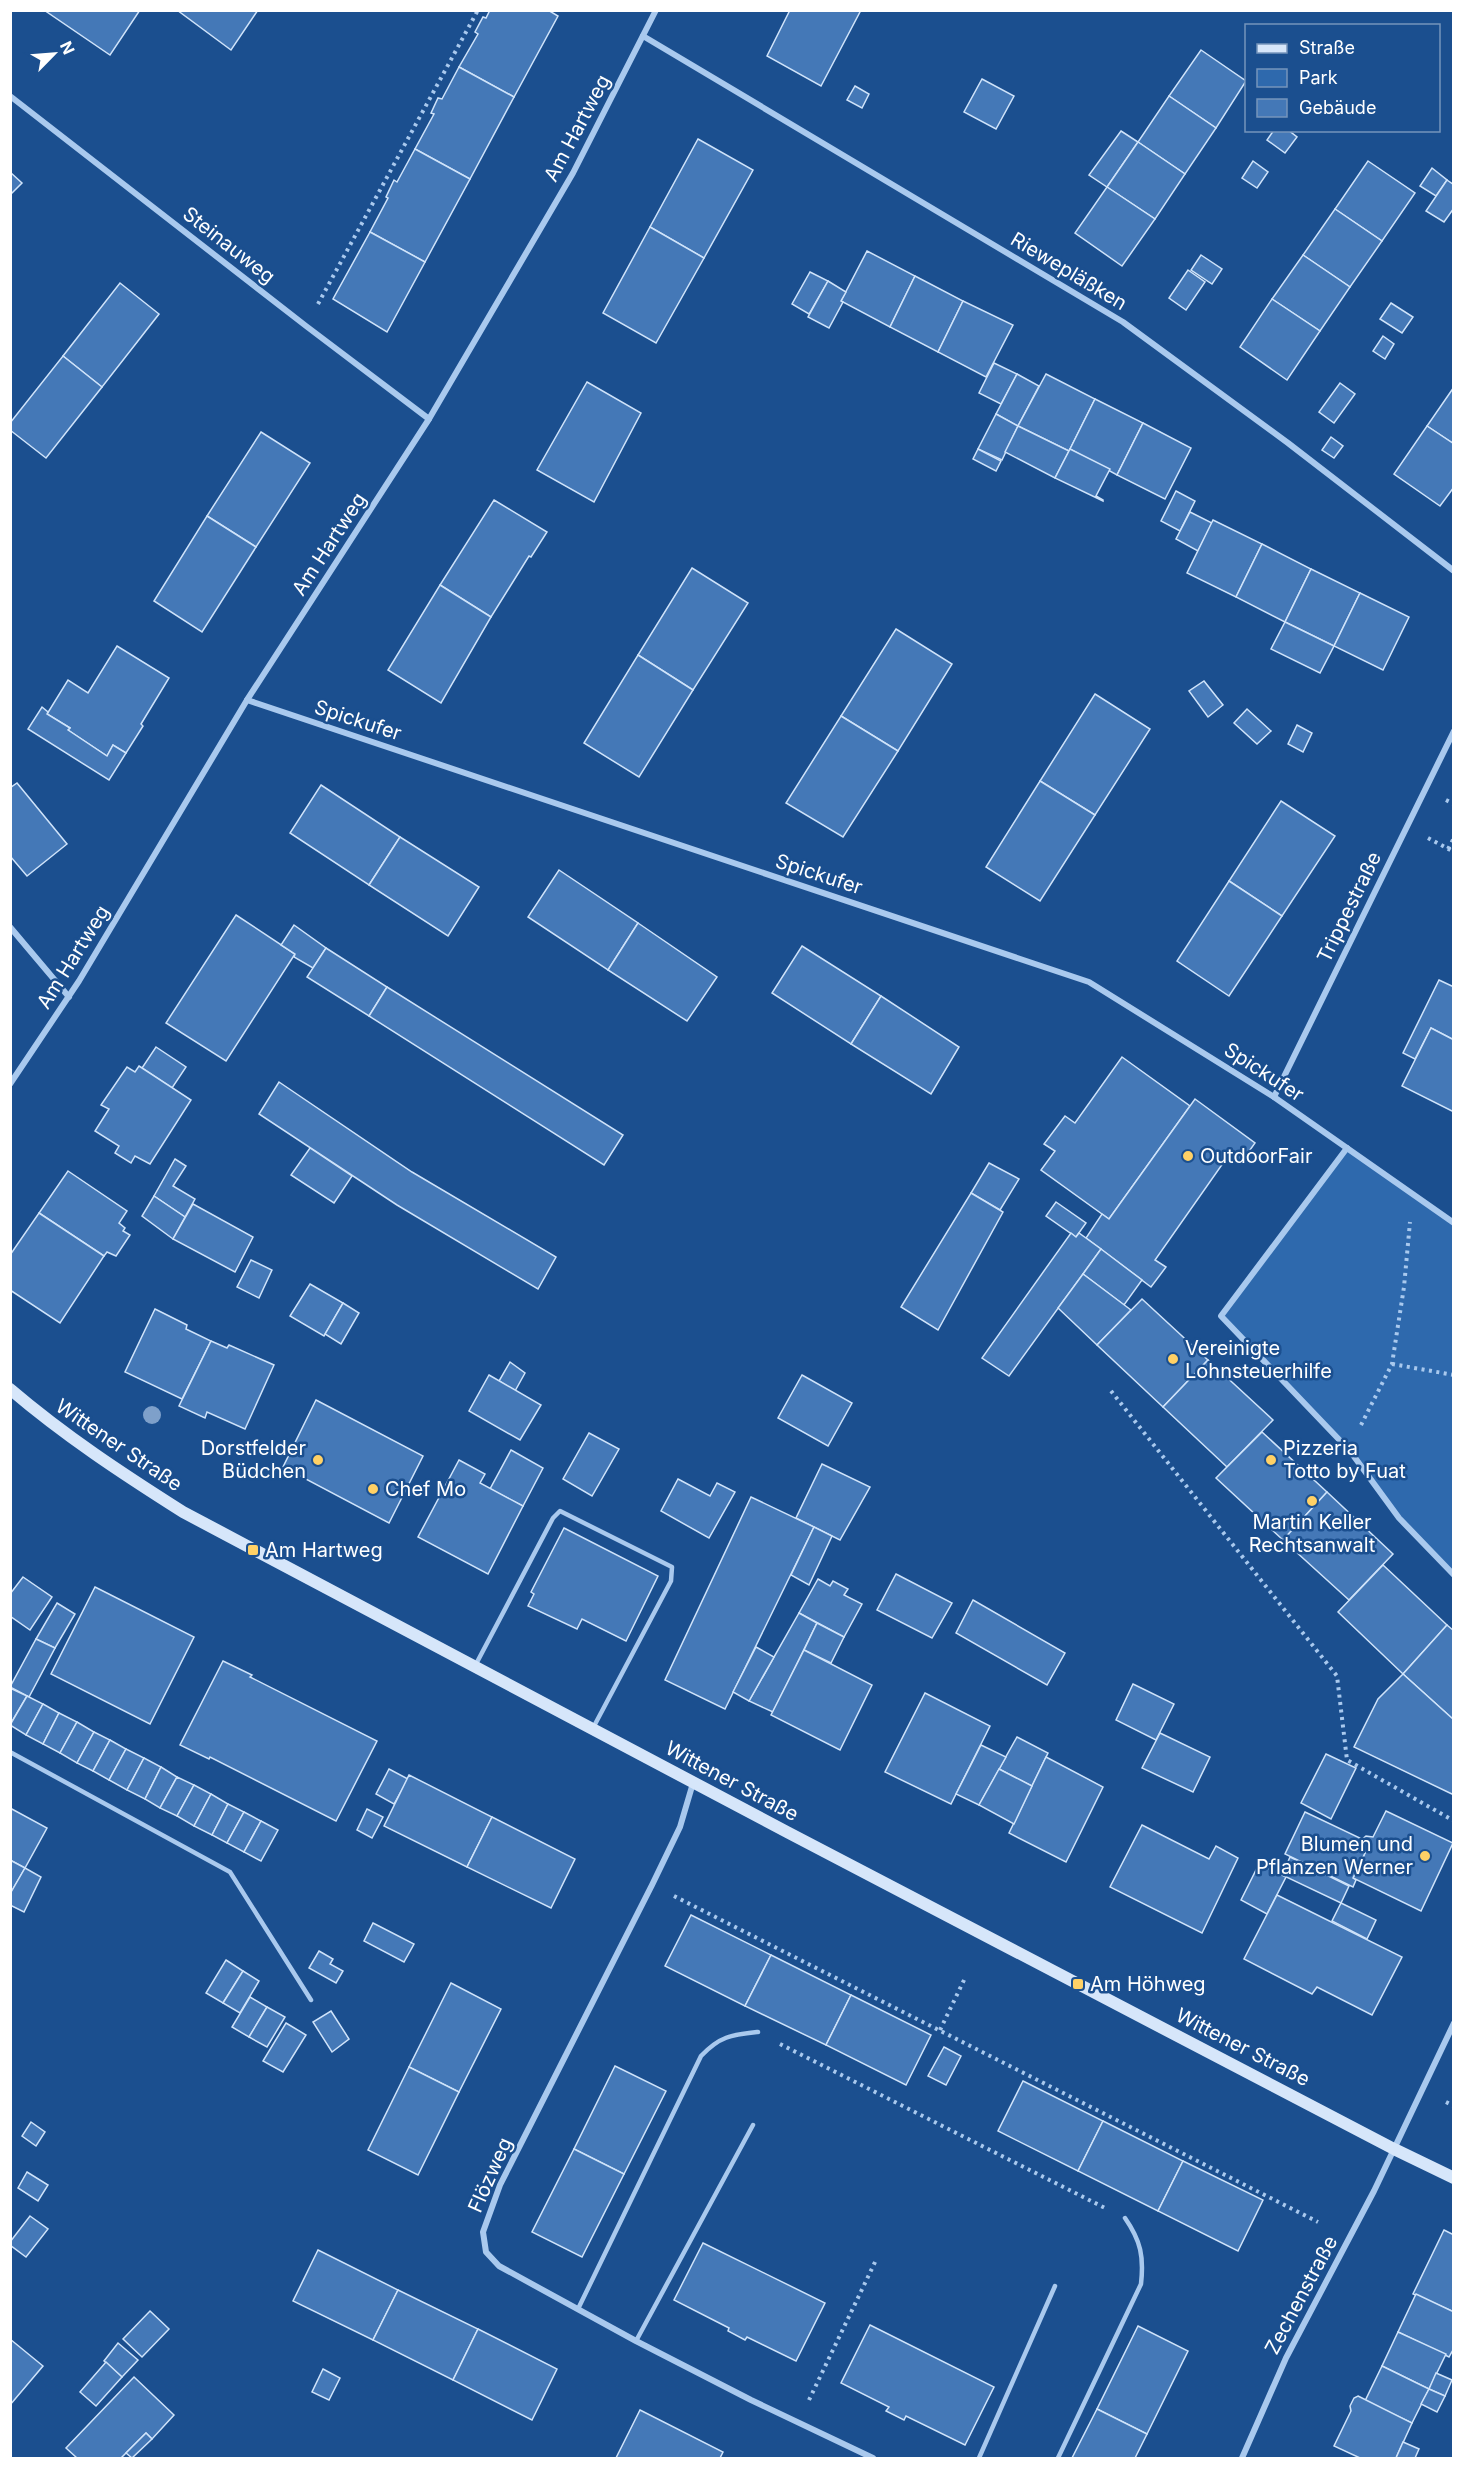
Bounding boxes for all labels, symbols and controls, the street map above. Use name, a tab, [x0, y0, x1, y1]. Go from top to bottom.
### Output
north arrow	[24, 24, 84, 84]
legend	[1245, 24, 1440, 132]
text: Straße	[1299, 37, 1355, 58]
text: N	[56, 38, 79, 57]
text: Park	[1299, 67, 1338, 88]
street label: Am Hartweg	[539, 70, 615, 186]
text: Gebäude	[1299, 97, 1376, 118]
street label: Steinauweg	[178, 202, 280, 288]
street label: Riewepläßken	[1007, 227, 1131, 315]
street label: Am Hartweg	[287, 488, 371, 600]
street label: Spickufer	[311, 695, 405, 745]
street label: Trippestraße	[1312, 848, 1386, 966]
street label: Spickufer	[772, 849, 866, 899]
street label: Am Hartweg	[32, 901, 114, 1013]
street label: Spickufer	[1220, 1037, 1309, 1107]
place label: OutdoorFair	[1200, 1144, 1313, 1168]
marker: OutdoorFair	[1181, 1149, 1195, 1163]
place label: Vereinigte Lohnsteuerhilfe	[1185, 1336, 1332, 1383]
marker: Vereinigte Lohnsteuerhilfe	[1166, 1352, 1180, 1366]
street label: Wittener Straße	[51, 1394, 187, 1496]
place label: Dorstfelder Büdchen	[201, 1436, 306, 1483]
place label: Pizzeria Totto by Fuat	[1283, 1436, 1406, 1483]
marker: Dorstfelder Büdchen	[311, 1453, 325, 1467]
marker: Pizzeria Totto by Fuat	[1264, 1453, 1278, 1467]
place label: Chef Mo	[385, 1477, 466, 1501]
marker: Chef Mo	[366, 1482, 380, 1496]
marker: Martin Keller Rechtsanwalt	[1305, 1494, 1319, 1508]
place label: Martin Keller Rechtsanwalt	[1249, 1510, 1376, 1557]
place label: Am Hartweg	[265, 1538, 383, 1562]
marker: Am Hartweg	[246, 1543, 260, 1557]
street label: Wittener Straße	[661, 1736, 803, 1826]
place label: Blumen und Pflanzen Werner	[1256, 1832, 1413, 1879]
marker: Blumen und Pflanzen Werner	[1418, 1849, 1432, 1863]
place label: Am Höhweg	[1090, 1972, 1206, 1996]
marker: Am Höhweg	[1071, 1977, 1085, 1991]
street label: Wittener Straße	[1172, 2003, 1314, 2091]
street label: Flözweg	[463, 2134, 517, 2216]
street label: Zechenstraße	[1260, 2232, 1342, 2358]

